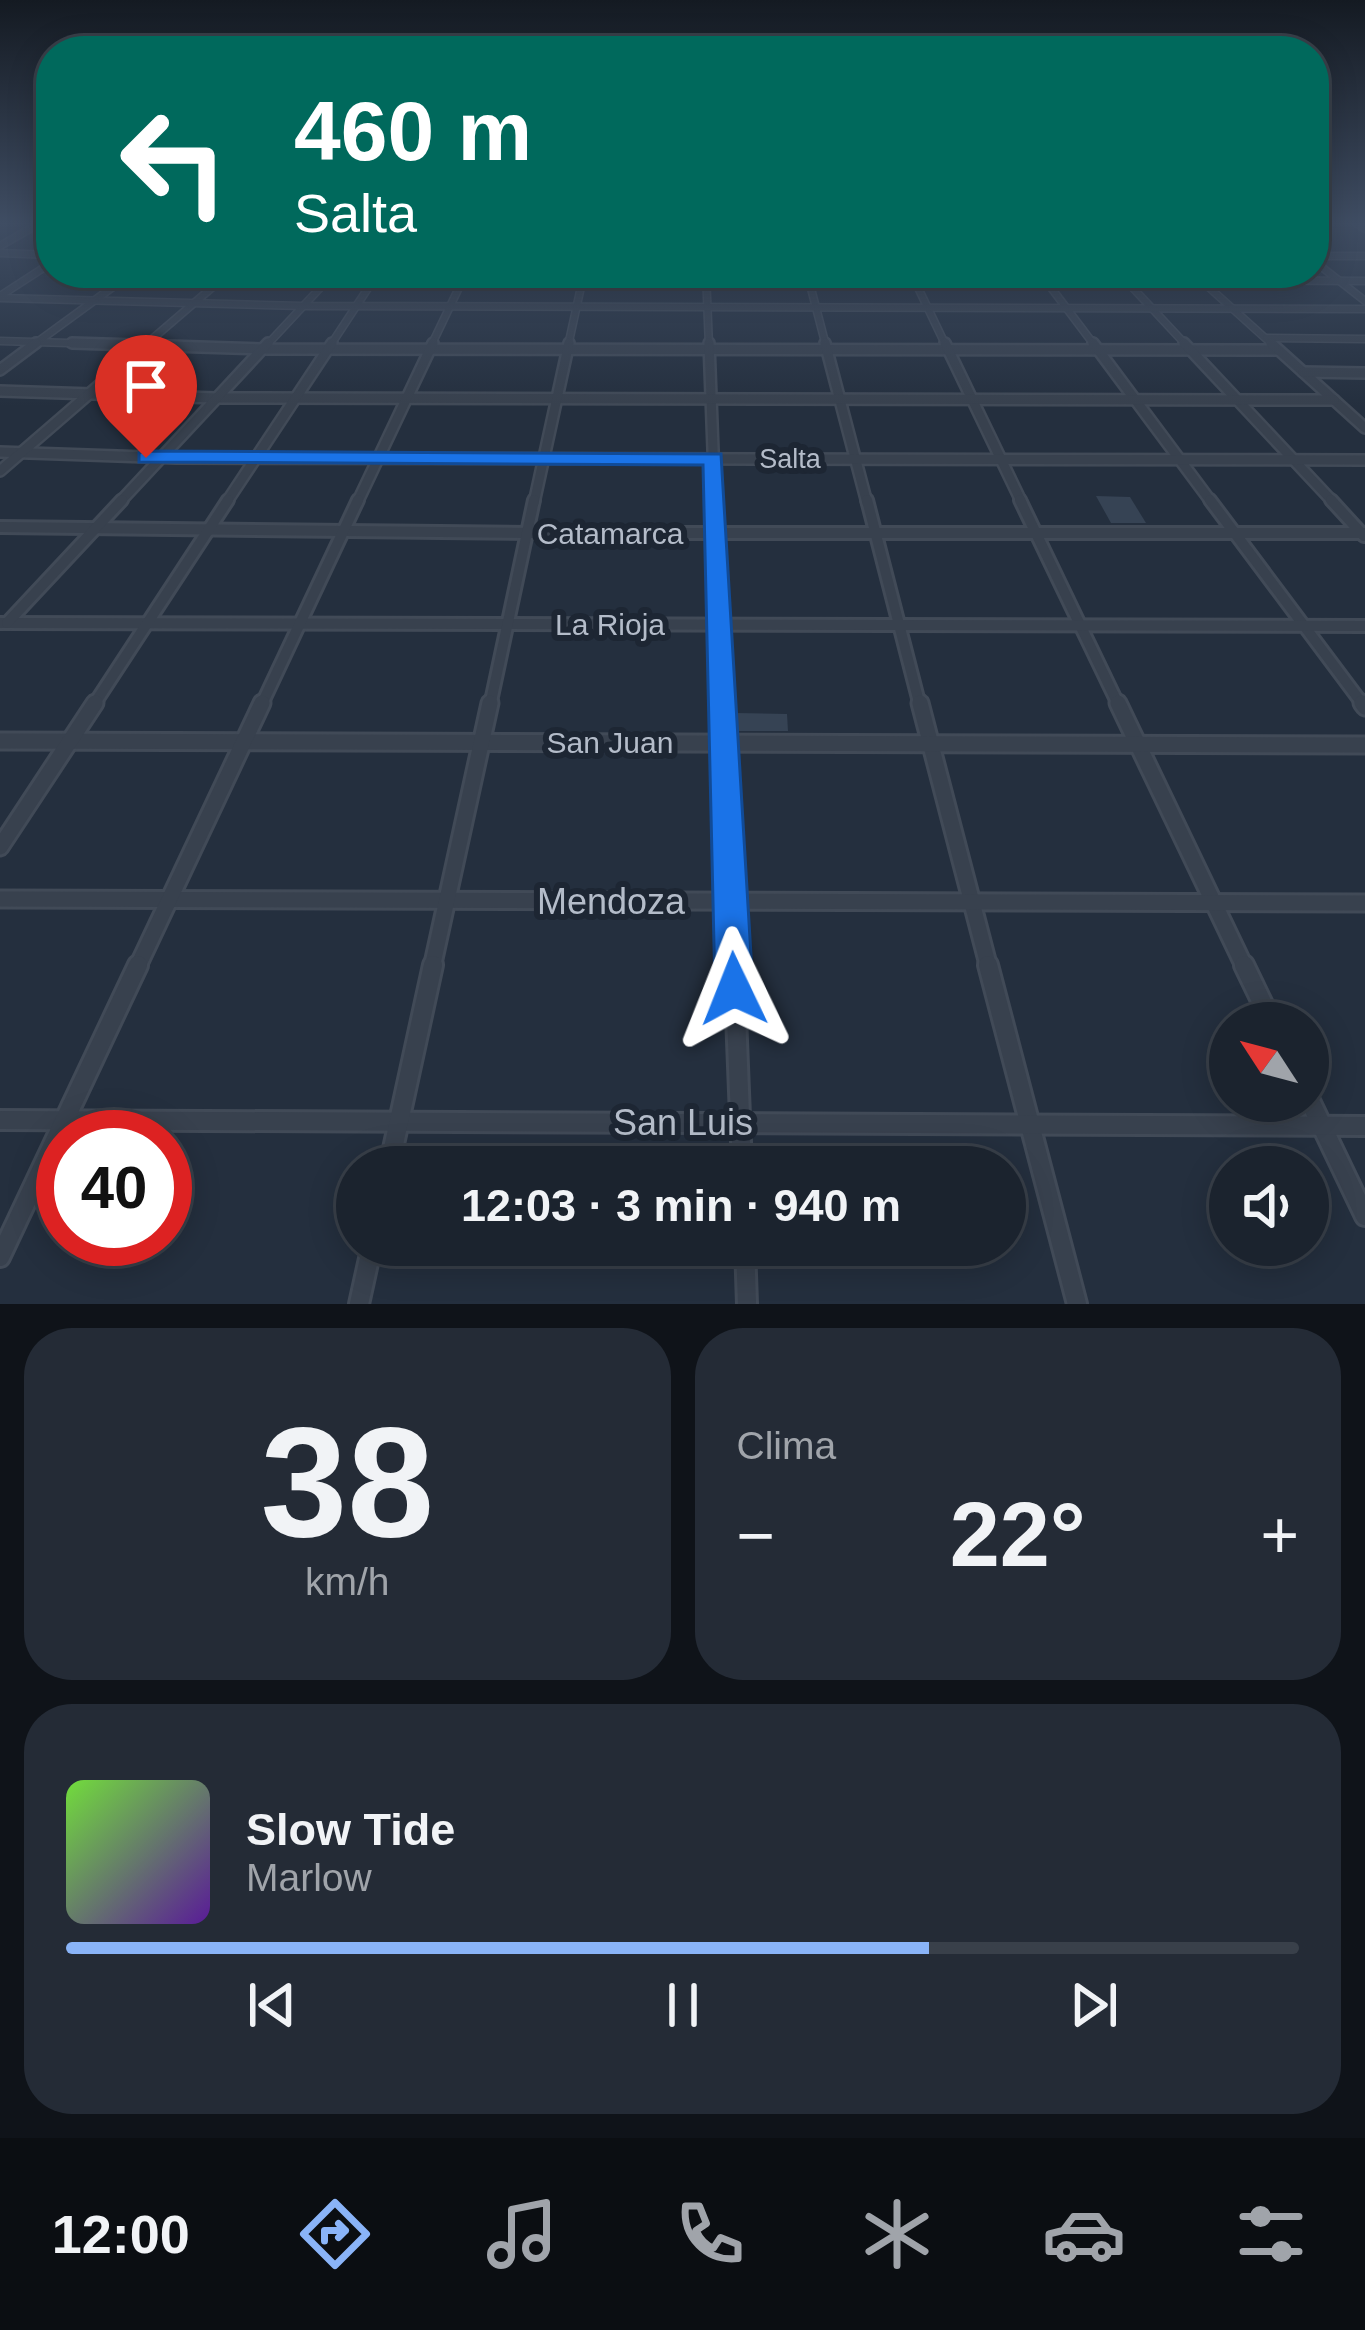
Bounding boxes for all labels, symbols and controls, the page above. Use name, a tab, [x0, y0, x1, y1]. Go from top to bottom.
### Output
icon: left	[96, 84, 252, 240]
text: 460 m	[294, 84, 532, 178]
text: Salta	[294, 183, 417, 243]
pin	[95, 335, 197, 458]
icon: arrive	[113, 353, 179, 419]
street label: Salta	[759, 444, 822, 474]
street label: Catamarca	[537, 517, 684, 550]
street label: La Rioja	[555, 608, 665, 641]
street label: San Juan	[547, 726, 673, 759]
street label: Mendoza	[537, 881, 686, 922]
position arrow	[671, 926, 797, 1052]
north arrow	[1209, 1002, 1329, 1122]
map controls	[1209, 1002, 1329, 1266]
street label: San Luis	[613, 1102, 753, 1143]
speed limit sign: 40	[36, 1110, 192, 1266]
button: sound	[1209, 1146, 1329, 1266]
text: 12:03 · 3 min · 940 m	[461, 1180, 901, 1231]
text: 38	[260, 1395, 434, 1569]
text: Clima	[737, 1424, 836, 1467]
text: 22°	[950, 1485, 1086, 1585]
text: −	[737, 1498, 775, 1572]
text: +	[1260, 1498, 1299, 1572]
text: km/h	[305, 1560, 390, 1603]
text: Slow Tide	[246, 1804, 455, 1855]
text: Marlow	[246, 1856, 372, 1899]
icon: previous	[239, 1972, 305, 2038]
icon: pause	[650, 1972, 716, 2038]
icon: next	[1061, 1972, 1127, 2038]
icon: directions	[293, 2192, 377, 2276]
icon: music	[480, 2192, 564, 2276]
icon: phone	[668, 2192, 752, 2276]
icon: climate	[855, 2192, 939, 2276]
icon: car	[1042, 2192, 1126, 2276]
icon: filters	[1229, 2192, 1313, 2276]
text: 12:00	[52, 2204, 190, 2264]

